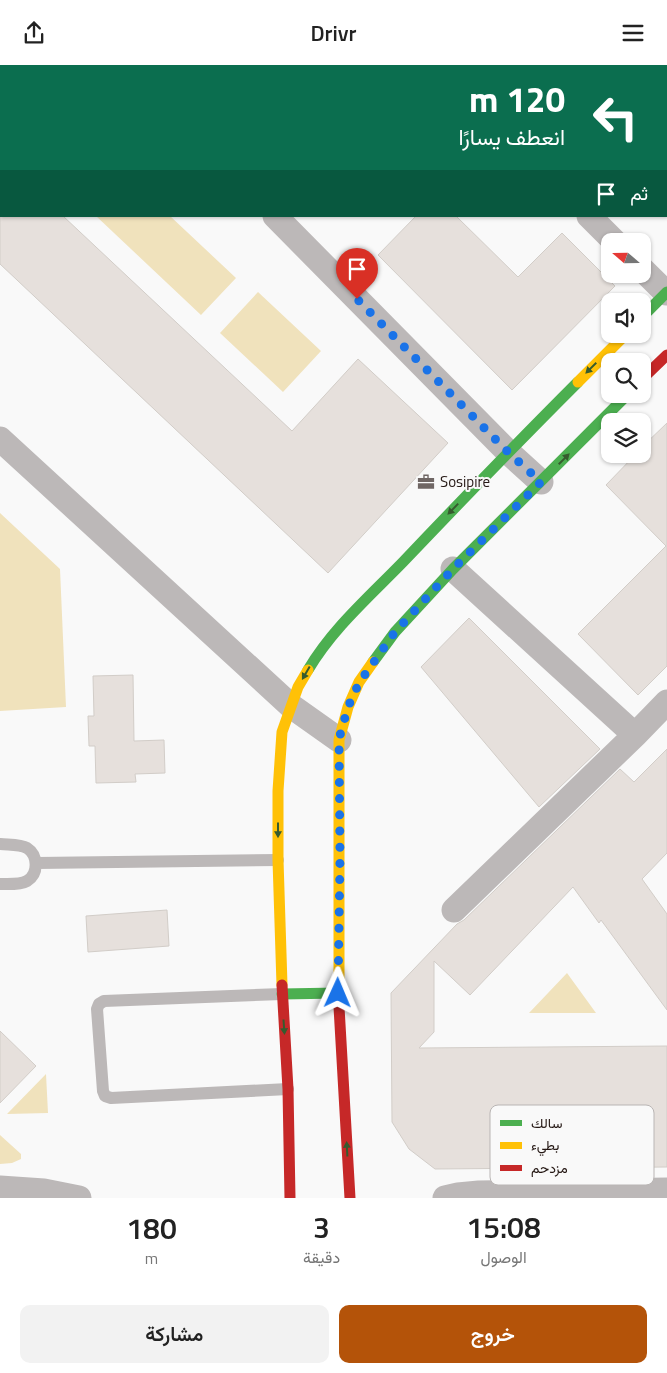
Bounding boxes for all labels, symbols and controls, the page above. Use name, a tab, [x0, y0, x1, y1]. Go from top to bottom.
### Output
text: Drivr	[310, 16, 357, 50]
icon: share	[20, 19, 48, 47]
icon: menu	[619, 19, 647, 47]
text: 120 m	[469, 72, 565, 126]
icon: left	[583, 85, 648, 150]
text: انعطف يسارًا	[459, 120, 565, 154]
text: ثم	[630, 178, 648, 207]
icon: arrive	[592, 180, 620, 208]
north arrow	[601, 233, 651, 283]
map controls	[601, 233, 651, 463]
pin	[336, 248, 378, 299]
icon: arrive	[343, 255, 371, 283]
button: sound	[601, 293, 651, 343]
button: search	[601, 353, 651, 403]
one-way arrow	[586, 362, 598, 374]
button: layers	[601, 413, 651, 463]
one-way arrow	[558, 453, 570, 465]
place label: Sosipire	[440, 470, 490, 493]
office icon: Sosipire	[416, 472, 436, 492]
one-way arrow	[447, 503, 459, 515]
one-way arrow	[302, 666, 311, 679]
one-way arrow	[274, 822, 282, 838]
position arrow	[311, 966, 363, 1018]
one-way arrow	[280, 1020, 288, 1036]
legend	[490, 1105, 654, 1185]
text: سالك	[531, 1112, 562, 1133]
text: بطيء	[531, 1134, 559, 1157]
one-way arrow	[342, 1141, 350, 1157]
text: مزدحم	[531, 1157, 568, 1178]
text: 3	[313, 1204, 330, 1250]
text: 15:08	[466, 1204, 541, 1250]
text: 180	[126, 1205, 177, 1251]
text: دقيقة	[303, 1245, 340, 1269]
text: الوصول	[480, 1245, 527, 1269]
text: m	[145, 1246, 158, 1270]
button: مشاركة	[20, 1305, 329, 1363]
button: خروج	[339, 1305, 647, 1363]

